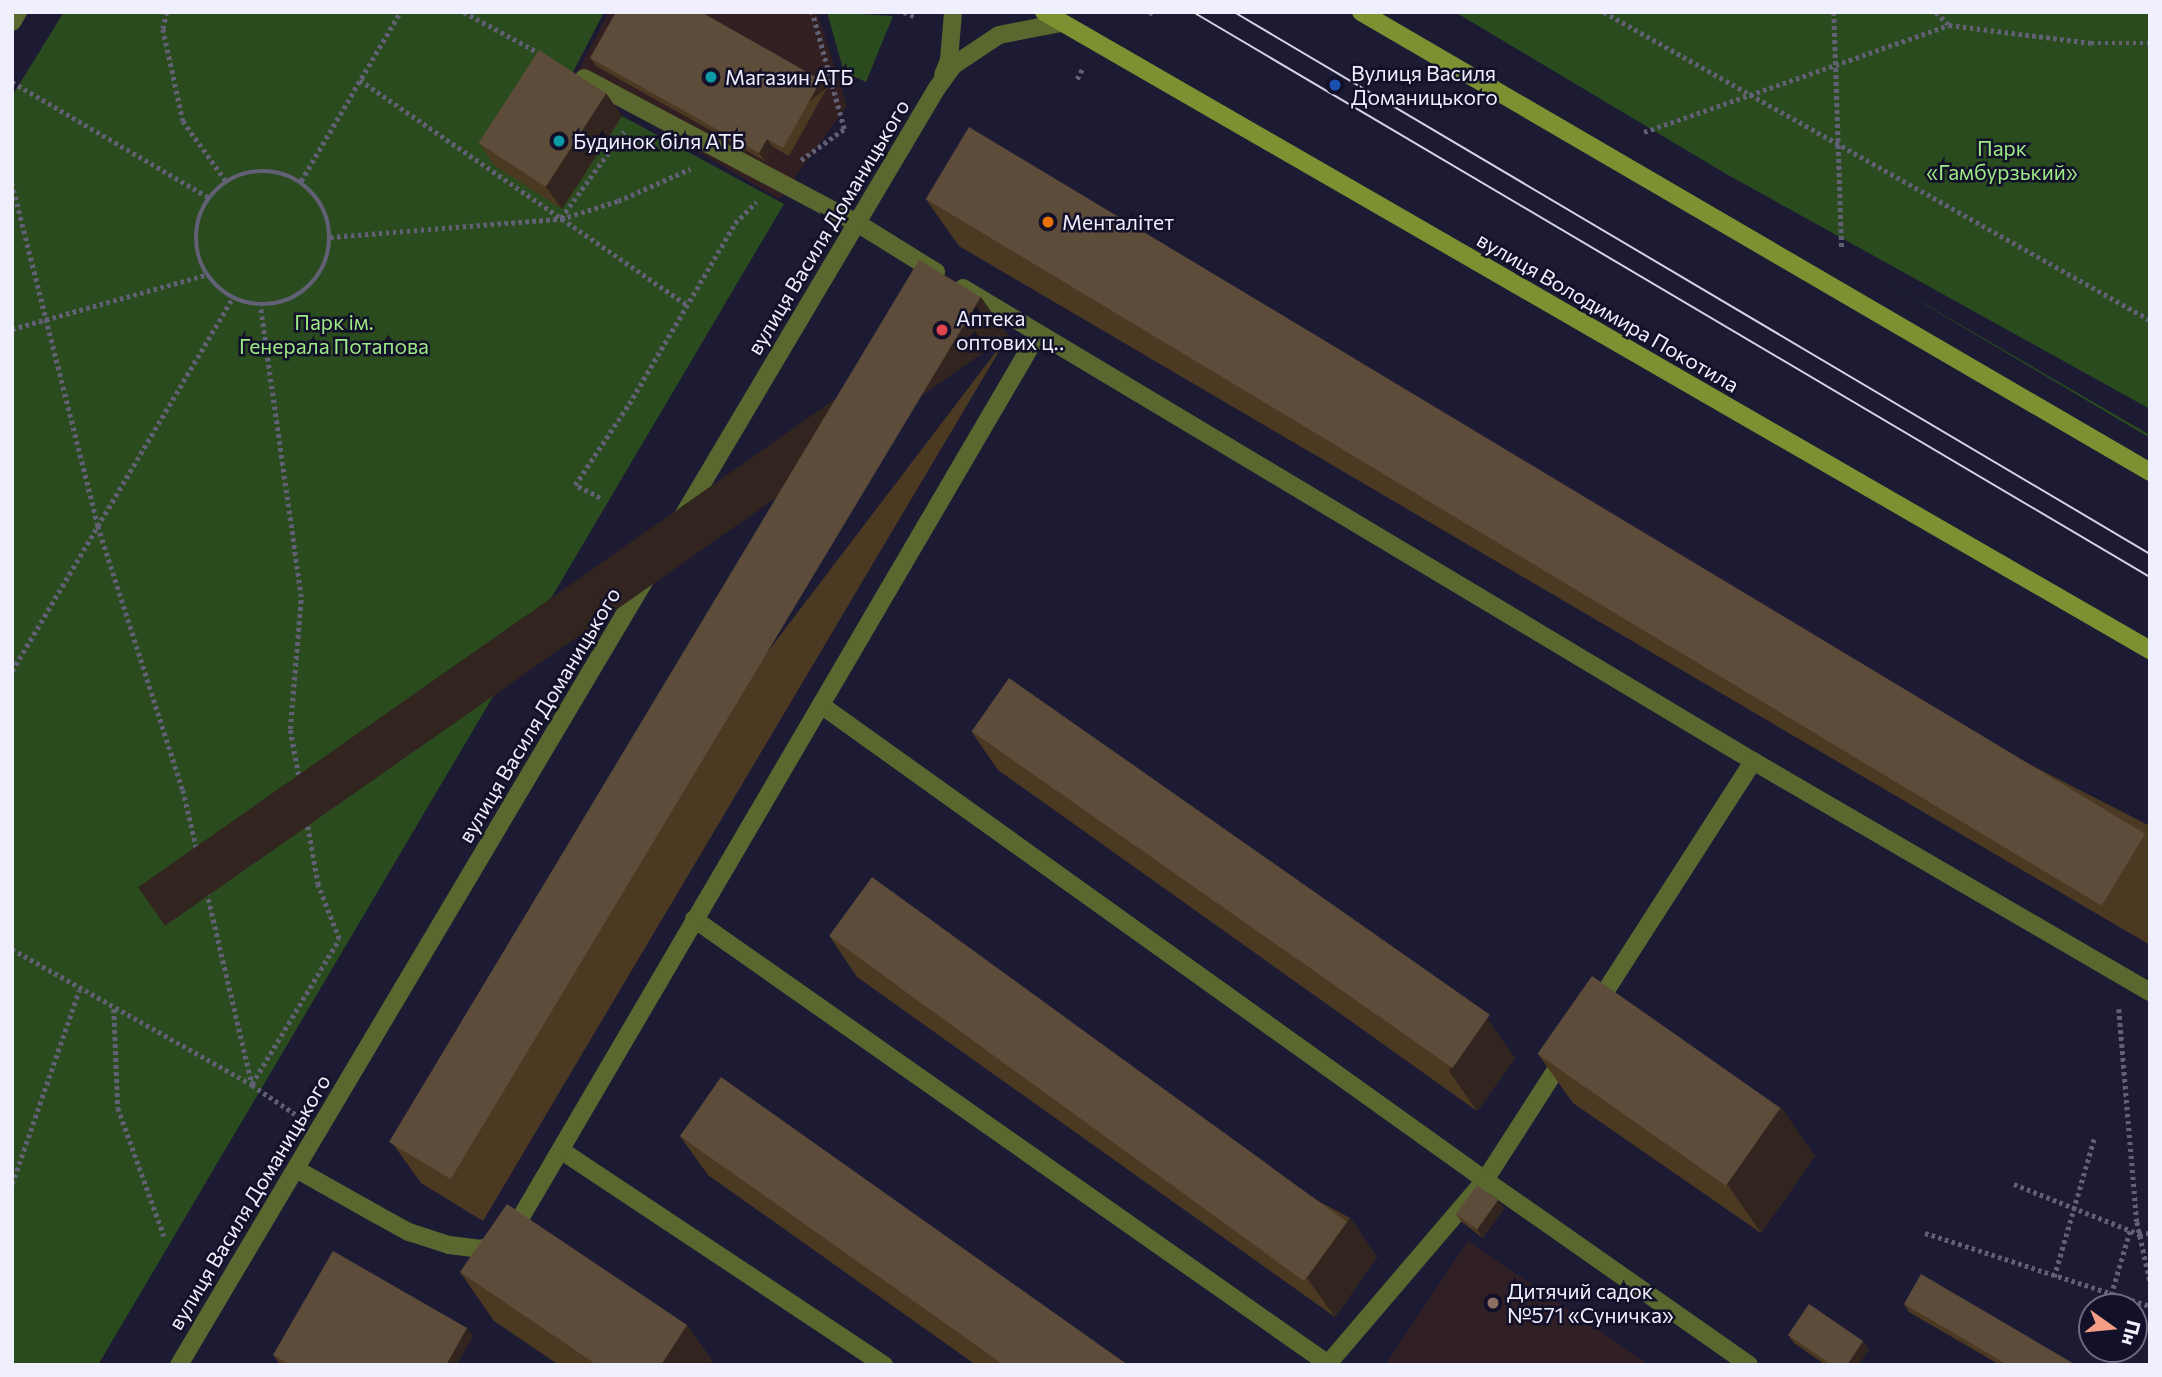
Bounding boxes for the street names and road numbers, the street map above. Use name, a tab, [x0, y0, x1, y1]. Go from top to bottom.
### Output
street label: вулиця Василя Доманицького	[742, 95, 914, 359]
street label: вулиця Володимира Покотила	[1473, 227, 1743, 397]
street label: вулиця Василя Доманицького	[453, 583, 625, 847]
street label: вулиця Василя Доманицького	[163, 1070, 335, 1334]

